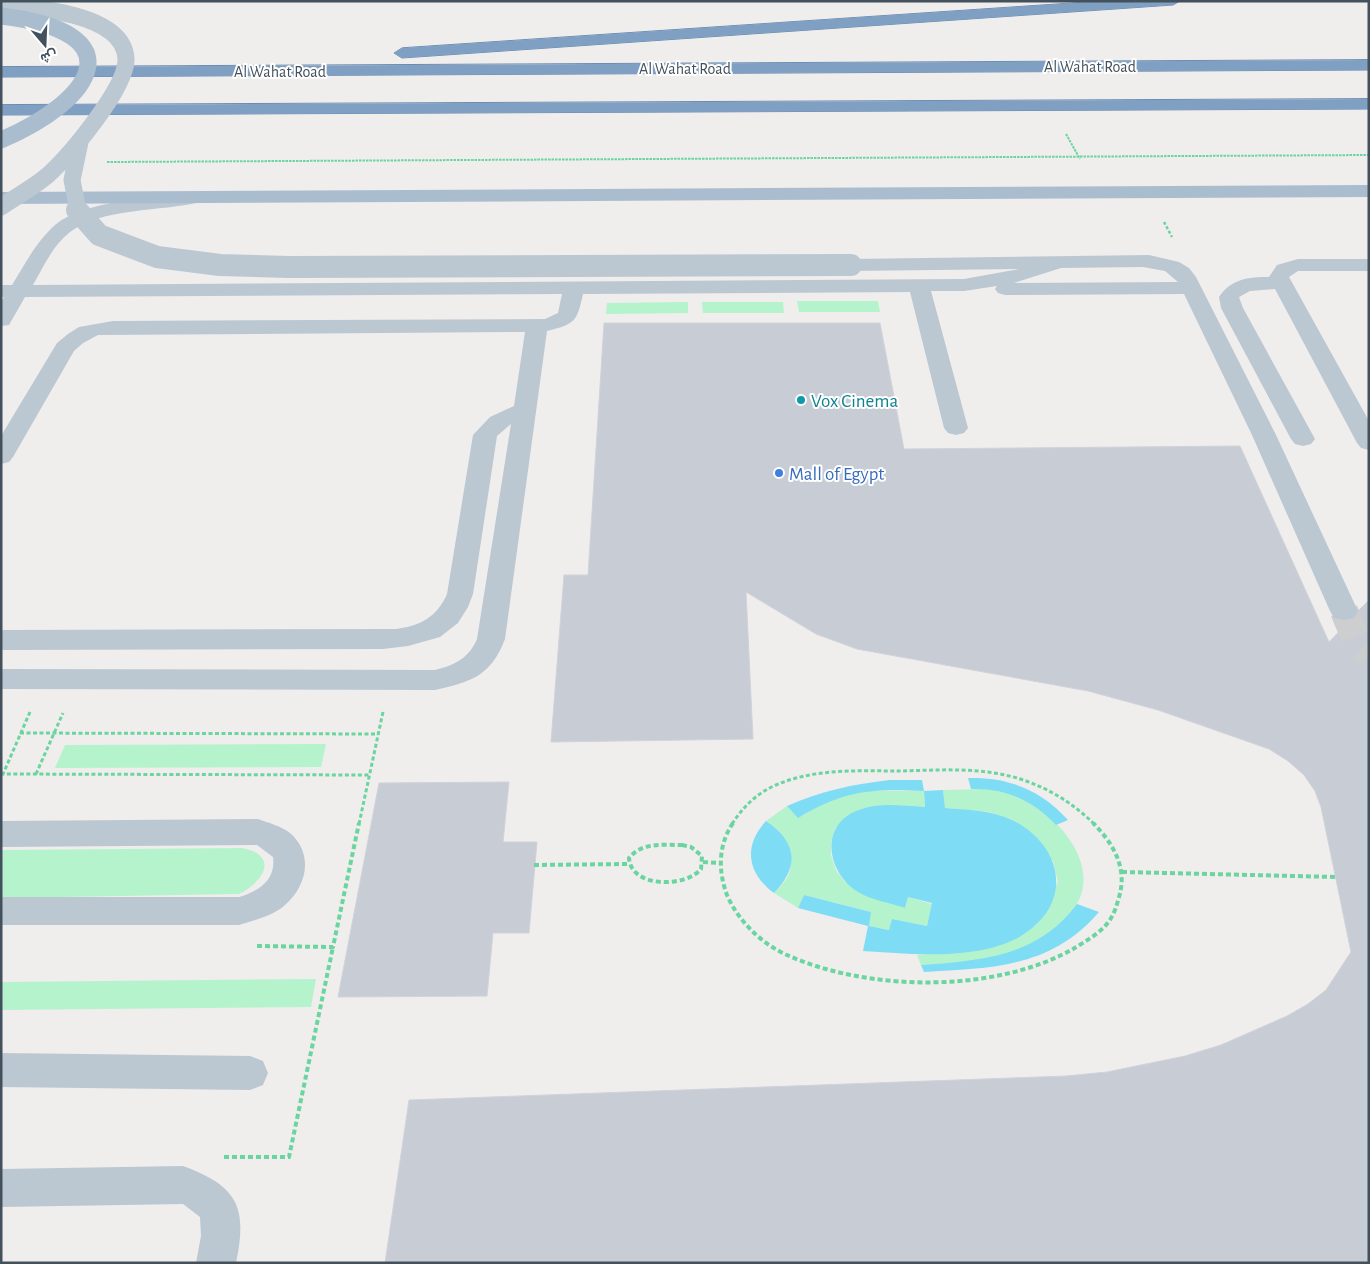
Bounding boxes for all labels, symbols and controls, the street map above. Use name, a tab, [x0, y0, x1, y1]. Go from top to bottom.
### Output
north arrow	[20, 20, 70, 70]
text: ش	[38, 46, 59, 66]
street label: Al Wahat Road	[1044, 59, 1136, 75]
street label: Al Wahat Road	[639, 61, 731, 77]
street label: Al Wahat Road	[234, 64, 326, 80]
place label: Vox Cinema	[811, 392, 899, 411]
marker: Vox Cinema	[795, 394, 807, 406]
place label: Mall of Egypt	[789, 465, 884, 484]
marker: Mall of Egypt	[773, 467, 785, 479]

